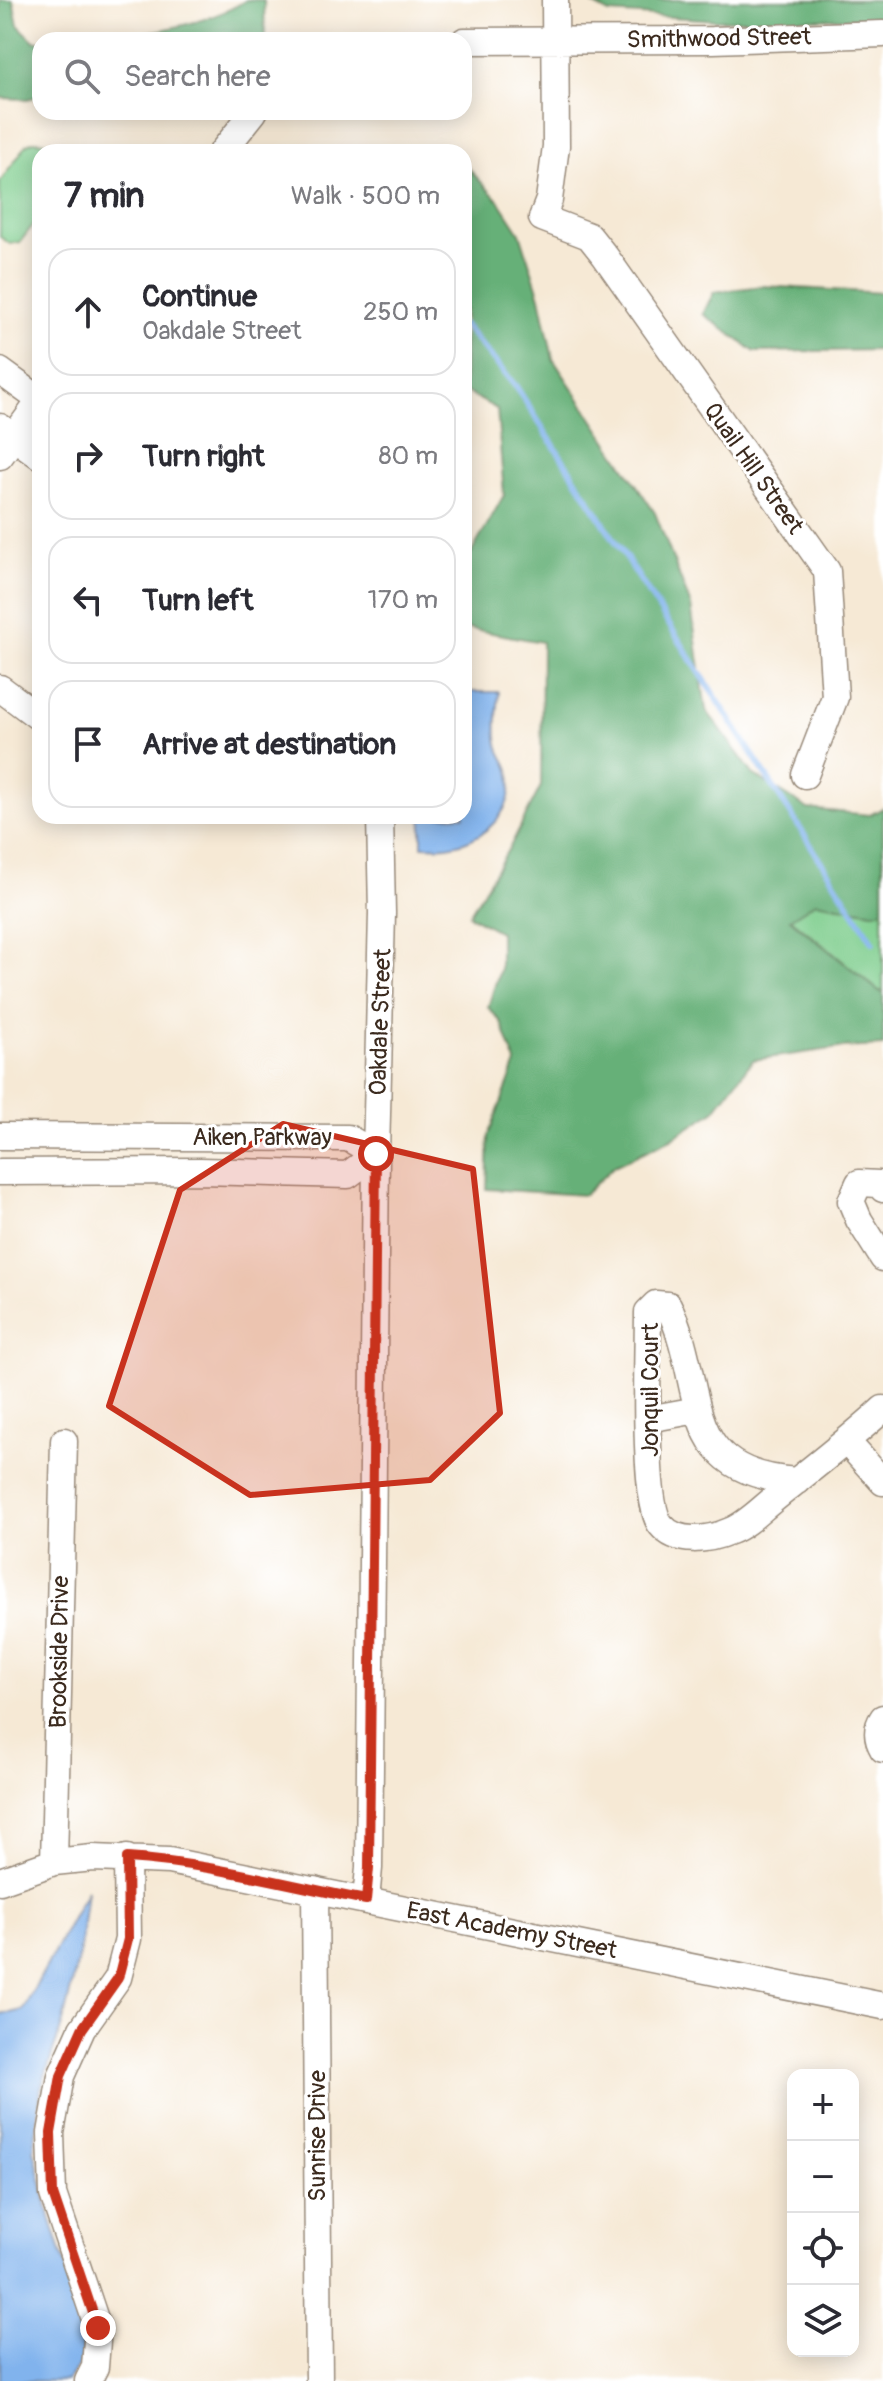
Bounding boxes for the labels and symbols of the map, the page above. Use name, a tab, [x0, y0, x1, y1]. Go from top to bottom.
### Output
street label: Smithwood Street	[626, 22, 812, 55]
street label: Quail Hill Street	[697, 397, 810, 540]
street label: Oakdale Street	[363, 948, 398, 1096]
street label: Aiken Parkway	[192, 1123, 332, 1152]
route start	[358, 1136, 394, 1172]
street label: Jonquil Court	[636, 1323, 665, 1457]
street label: Brookside Drive	[44, 1575, 75, 1729]
street label: East Academy Street	[404, 1896, 620, 1965]
street label: Sunrise Drive	[303, 2070, 332, 2202]
route end	[80, 2310, 116, 2346]

